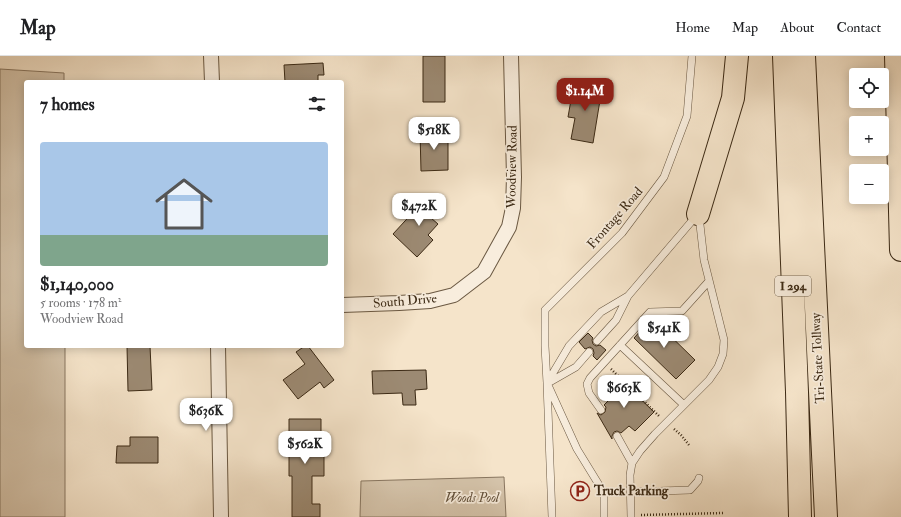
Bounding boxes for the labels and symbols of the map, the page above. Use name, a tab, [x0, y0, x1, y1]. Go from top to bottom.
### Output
pin: $1.14M	[552, 78, 618, 112]
pin: $518K	[406, 117, 462, 151]
street label: Woodview Road	[503, 125, 521, 210]
street label: Frontage Road	[584, 183, 647, 252]
pin: $472K	[391, 193, 447, 227]
road number: I 294	[775, 276, 811, 296]
street label: South Drive	[373, 290, 438, 312]
street label: Tri-State Tollway	[808, 312, 829, 404]
pin: $541K	[636, 315, 692, 349]
pin: $663K	[596, 375, 652, 409]
pin: $636K	[178, 398, 234, 432]
pin: $562K	[277, 431, 333, 465]
parking icon: Truck Parking	[569, 480, 591, 502]
place label: Truck Parking	[593, 483, 669, 500]
park label: Woods Pool	[445, 490, 500, 506]

